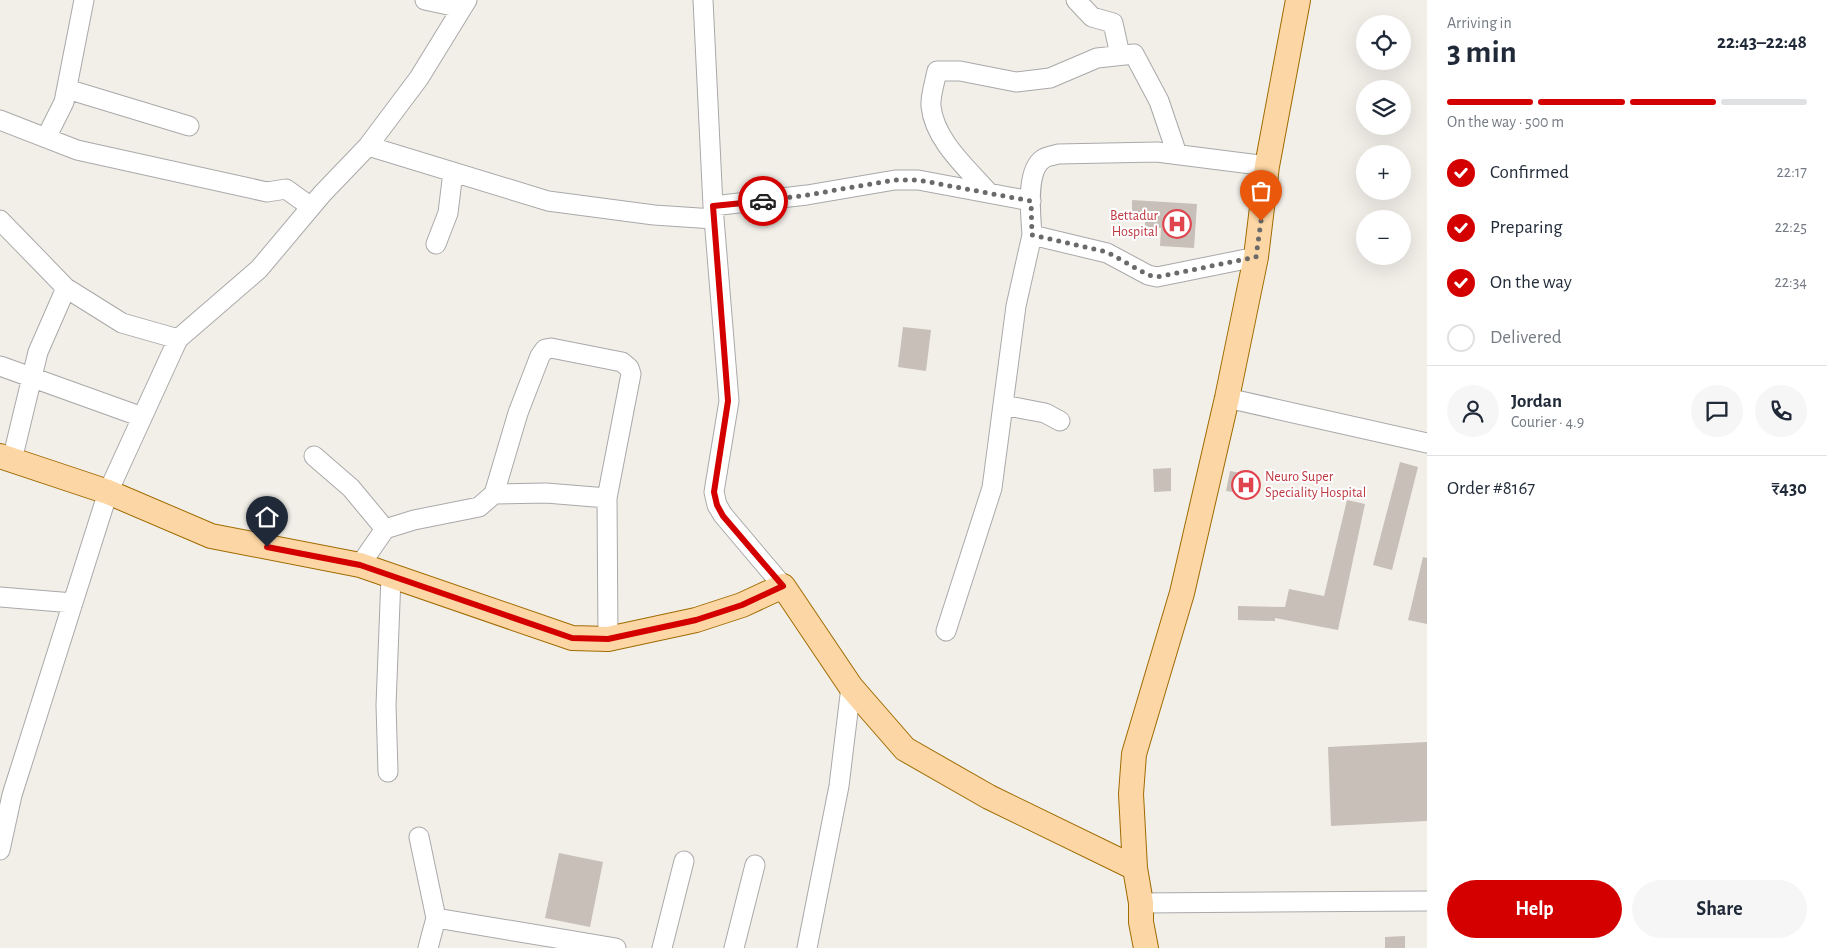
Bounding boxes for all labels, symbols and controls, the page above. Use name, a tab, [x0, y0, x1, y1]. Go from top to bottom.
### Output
map controls	[1356, 15, 1411, 265]
button: locate	[1356, 15, 1411, 70]
text: Arriving in	[1447, 15, 1512, 31]
text: 22:43–22:48	[1717, 33, 1807, 52]
text: 3 min	[1447, 36, 1517, 68]
button: layers	[1356, 80, 1411, 135]
text: On the way · 500 m	[1447, 114, 1564, 130]
button: +	[1356, 145, 1411, 200]
icon: check	[1447, 159, 1475, 187]
text: Confirmed	[1490, 163, 1569, 182]
text: 22:17	[1777, 164, 1807, 180]
pin	[1240, 170, 1282, 221]
courier	[738, 176, 788, 226]
icon: bag	[1247, 177, 1275, 205]
icon: car	[749, 187, 777, 215]
place label: Bettadur Hospital	[1110, 209, 1158, 239]
hospital icon: Bettadur Hospital	[1162, 209, 1192, 239]
button: −	[1356, 210, 1411, 265]
icon: check	[1447, 214, 1475, 242]
text: Preparing	[1490, 218, 1563, 237]
text: 22:25	[1775, 219, 1807, 235]
icon: check	[1447, 269, 1475, 297]
text: On the way	[1490, 273, 1572, 292]
text: 22:34	[1774, 274, 1807, 290]
text: Delivered	[1490, 328, 1562, 347]
button: person	[1447, 385, 1499, 437]
button: chat	[1691, 385, 1743, 437]
button: phone	[1755, 385, 1807, 437]
text: Jordan	[1511, 392, 1562, 411]
text: Courier · 4.9	[1511, 414, 1584, 430]
hospital icon: Neuro Super Speciality Hospital	[1231, 470, 1261, 500]
place label: Neuro Super Speciality Hospital	[1265, 470, 1366, 500]
text: Order #8167	[1447, 479, 1535, 498]
text: ₹430	[1771, 479, 1807, 498]
pin	[246, 496, 288, 547]
icon: home	[253, 503, 281, 531]
button: Help	[1447, 880, 1622, 938]
button: Share	[1632, 880, 1807, 938]

